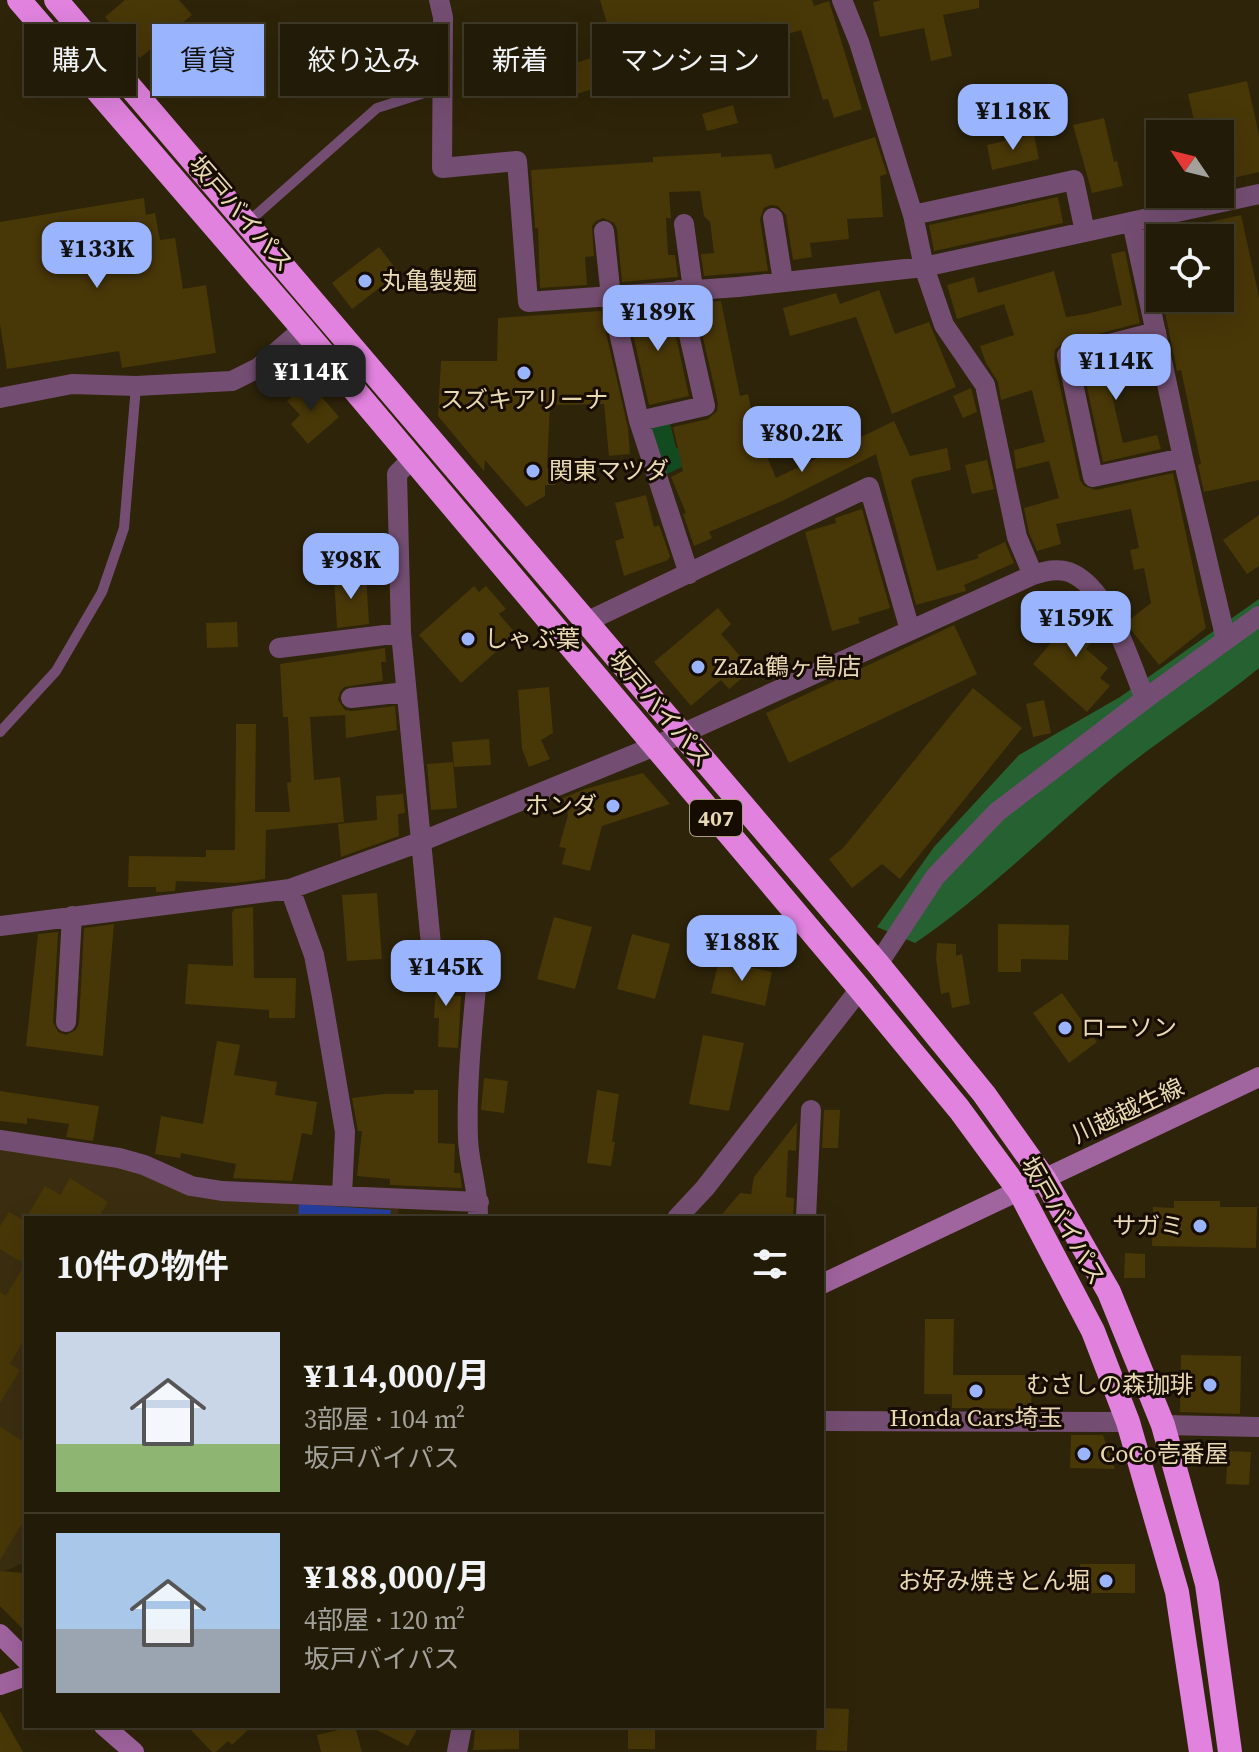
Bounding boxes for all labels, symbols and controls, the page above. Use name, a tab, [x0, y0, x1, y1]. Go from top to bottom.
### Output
chip: 購入	[24, 24, 136, 96]
chip: 賃貸	[152, 24, 264, 96]
chip: 絞り込み	[280, 24, 448, 96]
chip: 新着	[464, 24, 576, 96]
chip: マンション	[592, 24, 788, 96]
pin: ¥118K	[957, 84, 1069, 152]
text: ¥118K	[976, 92, 1050, 128]
north arrow	[1146, 120, 1234, 208]
map controls	[1146, 120, 1234, 312]
street label: 坂戸バイパス	[182, 149, 301, 279]
pin: ¥133K	[41, 222, 153, 290]
button: locate	[1146, 224, 1234, 312]
text: ¥133K	[60, 230, 134, 266]
place label: 丸亀製麺	[381, 264, 477, 297]
marker: 丸亀製麺	[356, 272, 374, 290]
pin: ¥189K	[602, 285, 714, 353]
text: ¥189K	[621, 293, 695, 329]
pin: ¥114K	[1060, 334, 1172, 402]
text: ¥114K	[1079, 342, 1153, 378]
pin: ¥114K	[255, 345, 367, 413]
text: ¥114K	[274, 353, 348, 389]
marker: スズキアリーナ	[515, 364, 533, 382]
place label: スズキアリーナ	[440, 383, 608, 416]
pin: ¥80.2K	[737, 406, 867, 474]
text: ¥80.2K	[761, 414, 843, 450]
place label: 関東マツダ	[549, 454, 669, 487]
marker: 関東マツダ	[524, 462, 542, 480]
pin: ¥98K	[304, 533, 398, 601]
text: ¥98K	[321, 541, 381, 577]
pin: ¥159K	[1020, 591, 1132, 659]
text: ¥159K	[1039, 599, 1113, 635]
place label: しゃぶ葉	[484, 622, 580, 655]
marker: しゃぶ葉	[459, 630, 477, 648]
street label: 坂戸バイパス	[602, 643, 719, 774]
place label: ZaZa鶴ヶ島店	[714, 650, 861, 683]
marker: ZaZa鶴ヶ島店	[689, 658, 707, 676]
place label: ホンダ	[525, 789, 597, 822]
marker: ホンダ	[604, 797, 622, 815]
road number: 407	[690, 800, 742, 836]
pin: ¥188K	[686, 915, 798, 983]
text: ¥188K	[705, 923, 779, 959]
pin: ¥145K	[390, 940, 502, 1008]
text: ¥145K	[409, 948, 483, 984]
place label: ローソン	[1081, 1011, 1177, 1044]
marker: ローソン	[1056, 1019, 1074, 1037]
street label: 川越越生線	[1066, 1070, 1189, 1151]
street label: 坂戸バイパス	[1013, 1150, 1114, 1291]
place label: サガミ	[1112, 1209, 1184, 1242]
marker: サガミ	[1191, 1217, 1209, 1235]
icon: filters	[748, 1242, 792, 1286]
text: 10件の物件	[56, 1243, 229, 1289]
text: ¥114,000/月	[304, 1352, 490, 1398]
icon: home	[120, 1364, 216, 1460]
place label: むさしの森珈琲	[1026, 1368, 1194, 1401]
marker: むさしの森珈琲	[1201, 1376, 1219, 1394]
marker: Honda Cars埼玉	[967, 1382, 985, 1400]
text: 3部屋 · 104 m²	[304, 1401, 465, 1437]
place label: Honda Cars埼玉	[890, 1401, 1062, 1434]
place label: CoCo壱番屋	[1100, 1437, 1229, 1470]
text: 坂戸バイパス	[304, 1440, 459, 1476]
marker: CoCo壱番屋	[1075, 1445, 1093, 1463]
text: ¥188,000/月	[304, 1553, 490, 1599]
place label: お好み焼きとん堀	[898, 1564, 1090, 1597]
icon: home	[120, 1565, 216, 1661]
marker: お好み焼きとん堀	[1097, 1572, 1115, 1590]
text: 4部屋 · 120 m²	[304, 1602, 465, 1638]
text: 坂戸バイパス	[304, 1641, 459, 1677]

